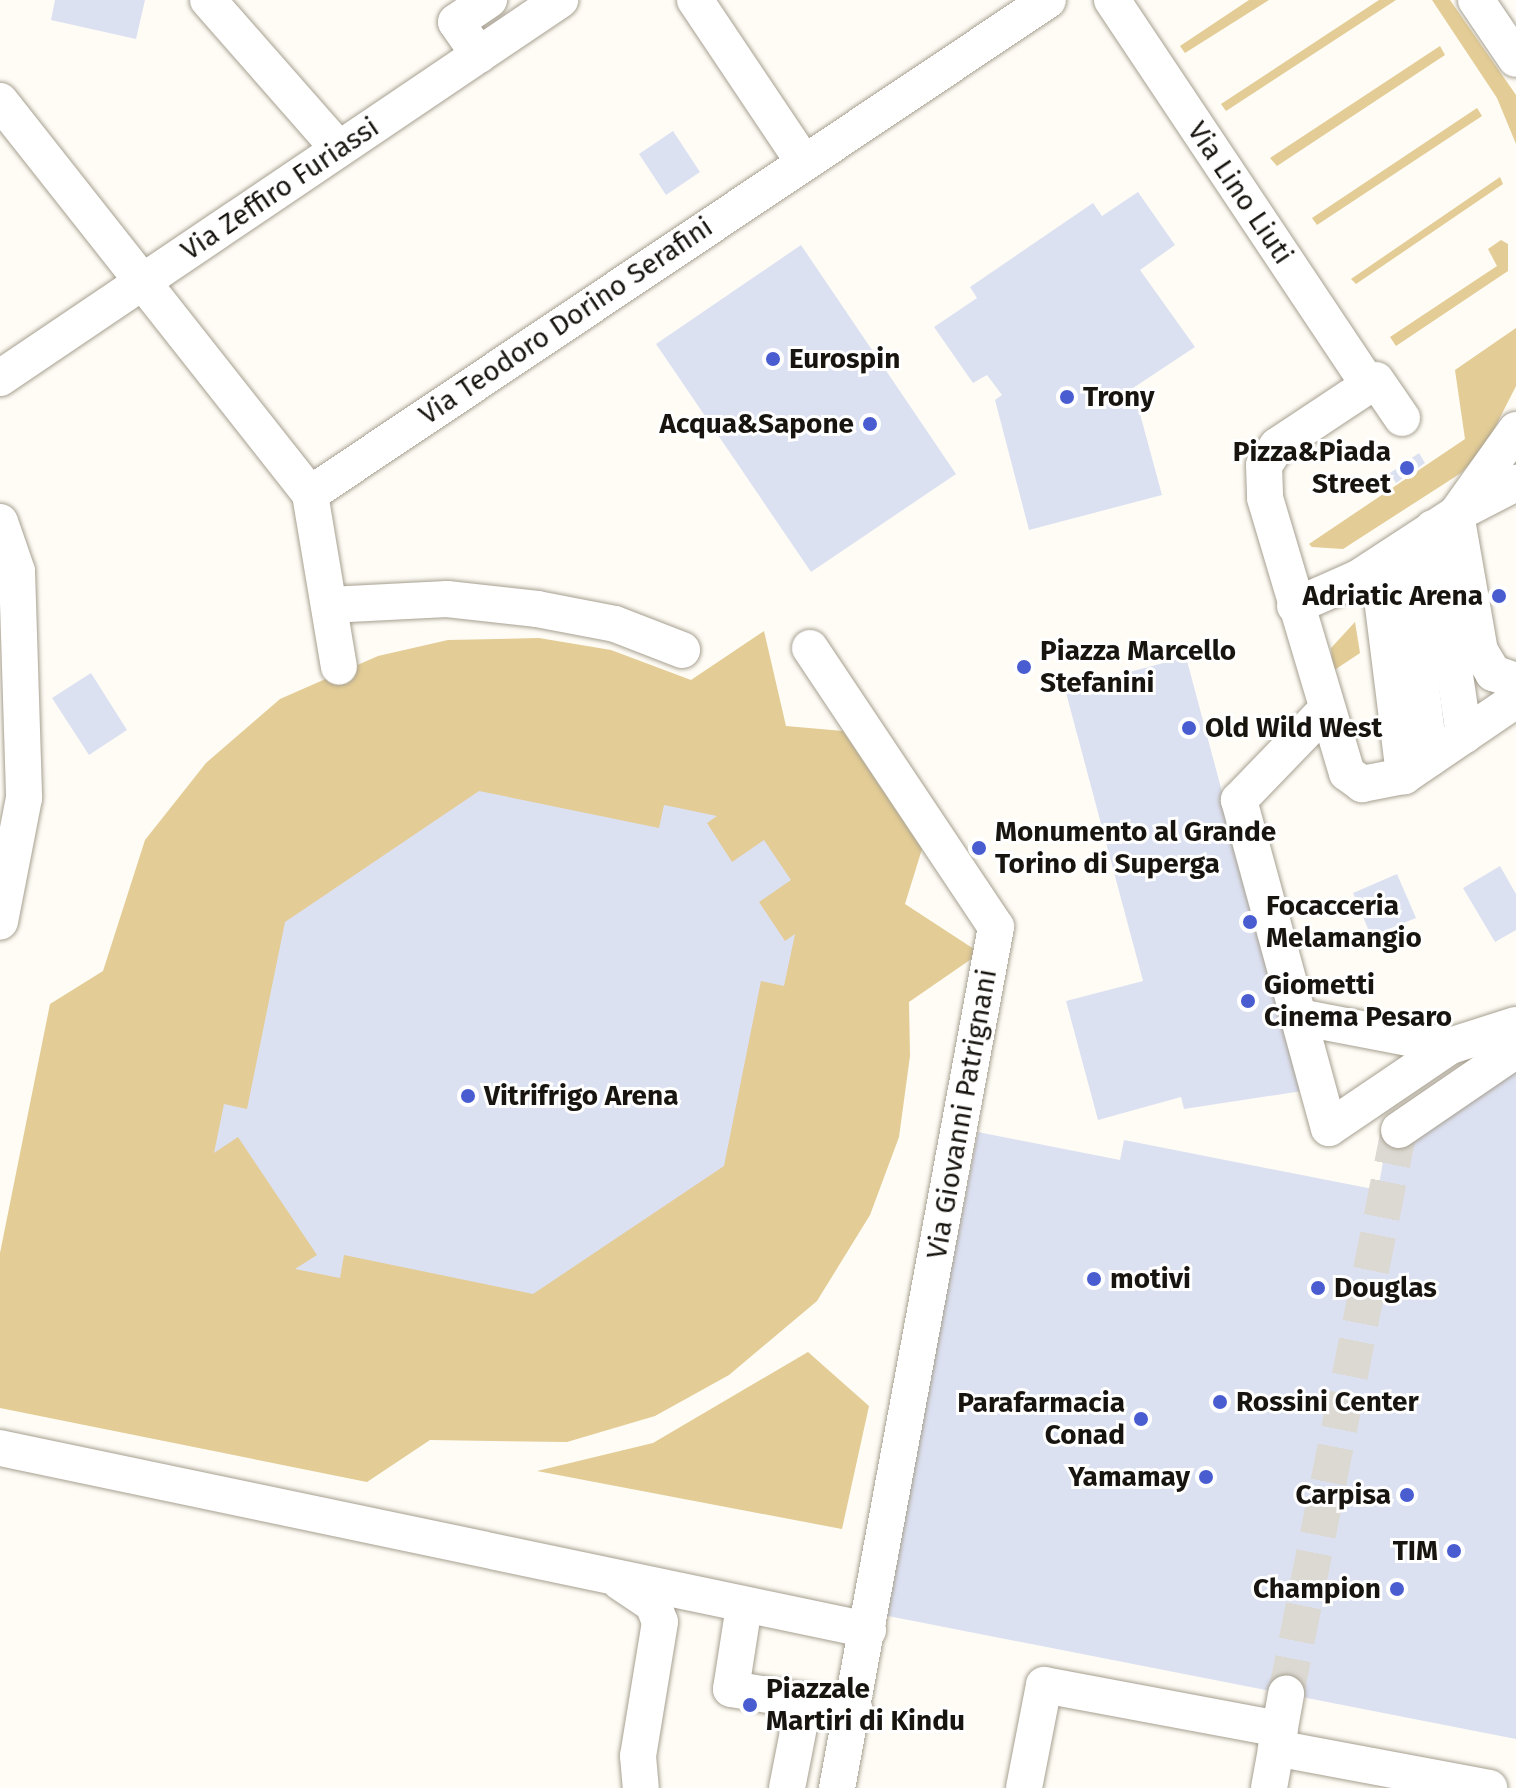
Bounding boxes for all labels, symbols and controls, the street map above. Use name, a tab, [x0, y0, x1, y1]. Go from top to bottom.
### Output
street label: Via Zeffiro Furiassi	[175, 110, 385, 268]
street label: Via Lino Liuti	[1180, 116, 1300, 270]
street label: Via Teodoro Dorino Serafini	[413, 210, 719, 432]
place label: Eurospin	[789, 342, 900, 376]
marker: Eurospin	[764, 350, 782, 368]
place label: Trony	[1083, 380, 1155, 414]
marker: Trony	[1058, 388, 1076, 406]
place label: Acqua&Sapone	[660, 407, 854, 441]
marker: Acqua&Sapone	[861, 415, 879, 433]
place label: Pizza&Piada Street	[1233, 435, 1391, 501]
marker: Pizza&Piada Street	[1398, 459, 1416, 477]
place label: Adriatic Arena	[1303, 579, 1483, 613]
marker: Adriatic Arena	[1490, 587, 1508, 605]
place label: Piazza Marcello Stefanini	[1040, 634, 1236, 700]
marker: Piazza Marcello Stefanini	[1015, 658, 1033, 676]
place label: Old Wild West	[1205, 711, 1382, 745]
marker: Old Wild West	[1180, 719, 1198, 737]
place label: Monumento al Grande Torino di Superga	[995, 815, 1276, 881]
marker: Monumento al Grande Torino di Superga	[970, 839, 988, 857]
place label: Focacceria Melamangio	[1266, 889, 1422, 955]
marker: Focacceria Melamangio	[1241, 913, 1259, 931]
street label: Via Giovanni Patrignani	[920, 966, 1004, 1262]
place label: Giometti Cinema Pesaro	[1264, 968, 1452, 1034]
marker: Giometti Cinema Pesaro	[1239, 992, 1257, 1010]
place label: Vitrifrigo Arena	[484, 1079, 679, 1113]
marker: Vitrifrigo Arena	[459, 1087, 477, 1105]
place label: motivi	[1110, 1262, 1191, 1296]
marker: motivi	[1085, 1270, 1103, 1288]
place label: Douglas	[1334, 1271, 1437, 1305]
marker: Douglas	[1309, 1279, 1327, 1297]
place label: Rossini Center	[1236, 1385, 1419, 1419]
place label: Parafarmacia Conad	[957, 1386, 1125, 1452]
marker: Rossini Center	[1211, 1393, 1229, 1411]
marker: Parafarmacia Conad	[1132, 1410, 1150, 1428]
place label: Yamamay	[1068, 1460, 1190, 1494]
marker: Yamamay	[1197, 1468, 1215, 1486]
place label: Carpisa	[1295, 1478, 1391, 1512]
marker: Carpisa	[1398, 1486, 1416, 1504]
place label: TIM	[1393, 1534, 1438, 1568]
marker: TIM	[1445, 1542, 1463, 1560]
place label: Champion	[1253, 1572, 1381, 1606]
marker: Champion	[1388, 1580, 1406, 1598]
place label: Piazzale Martiri di Kindu	[766, 1672, 965, 1738]
marker: Piazzale Martiri di Kindu	[741, 1696, 759, 1714]

